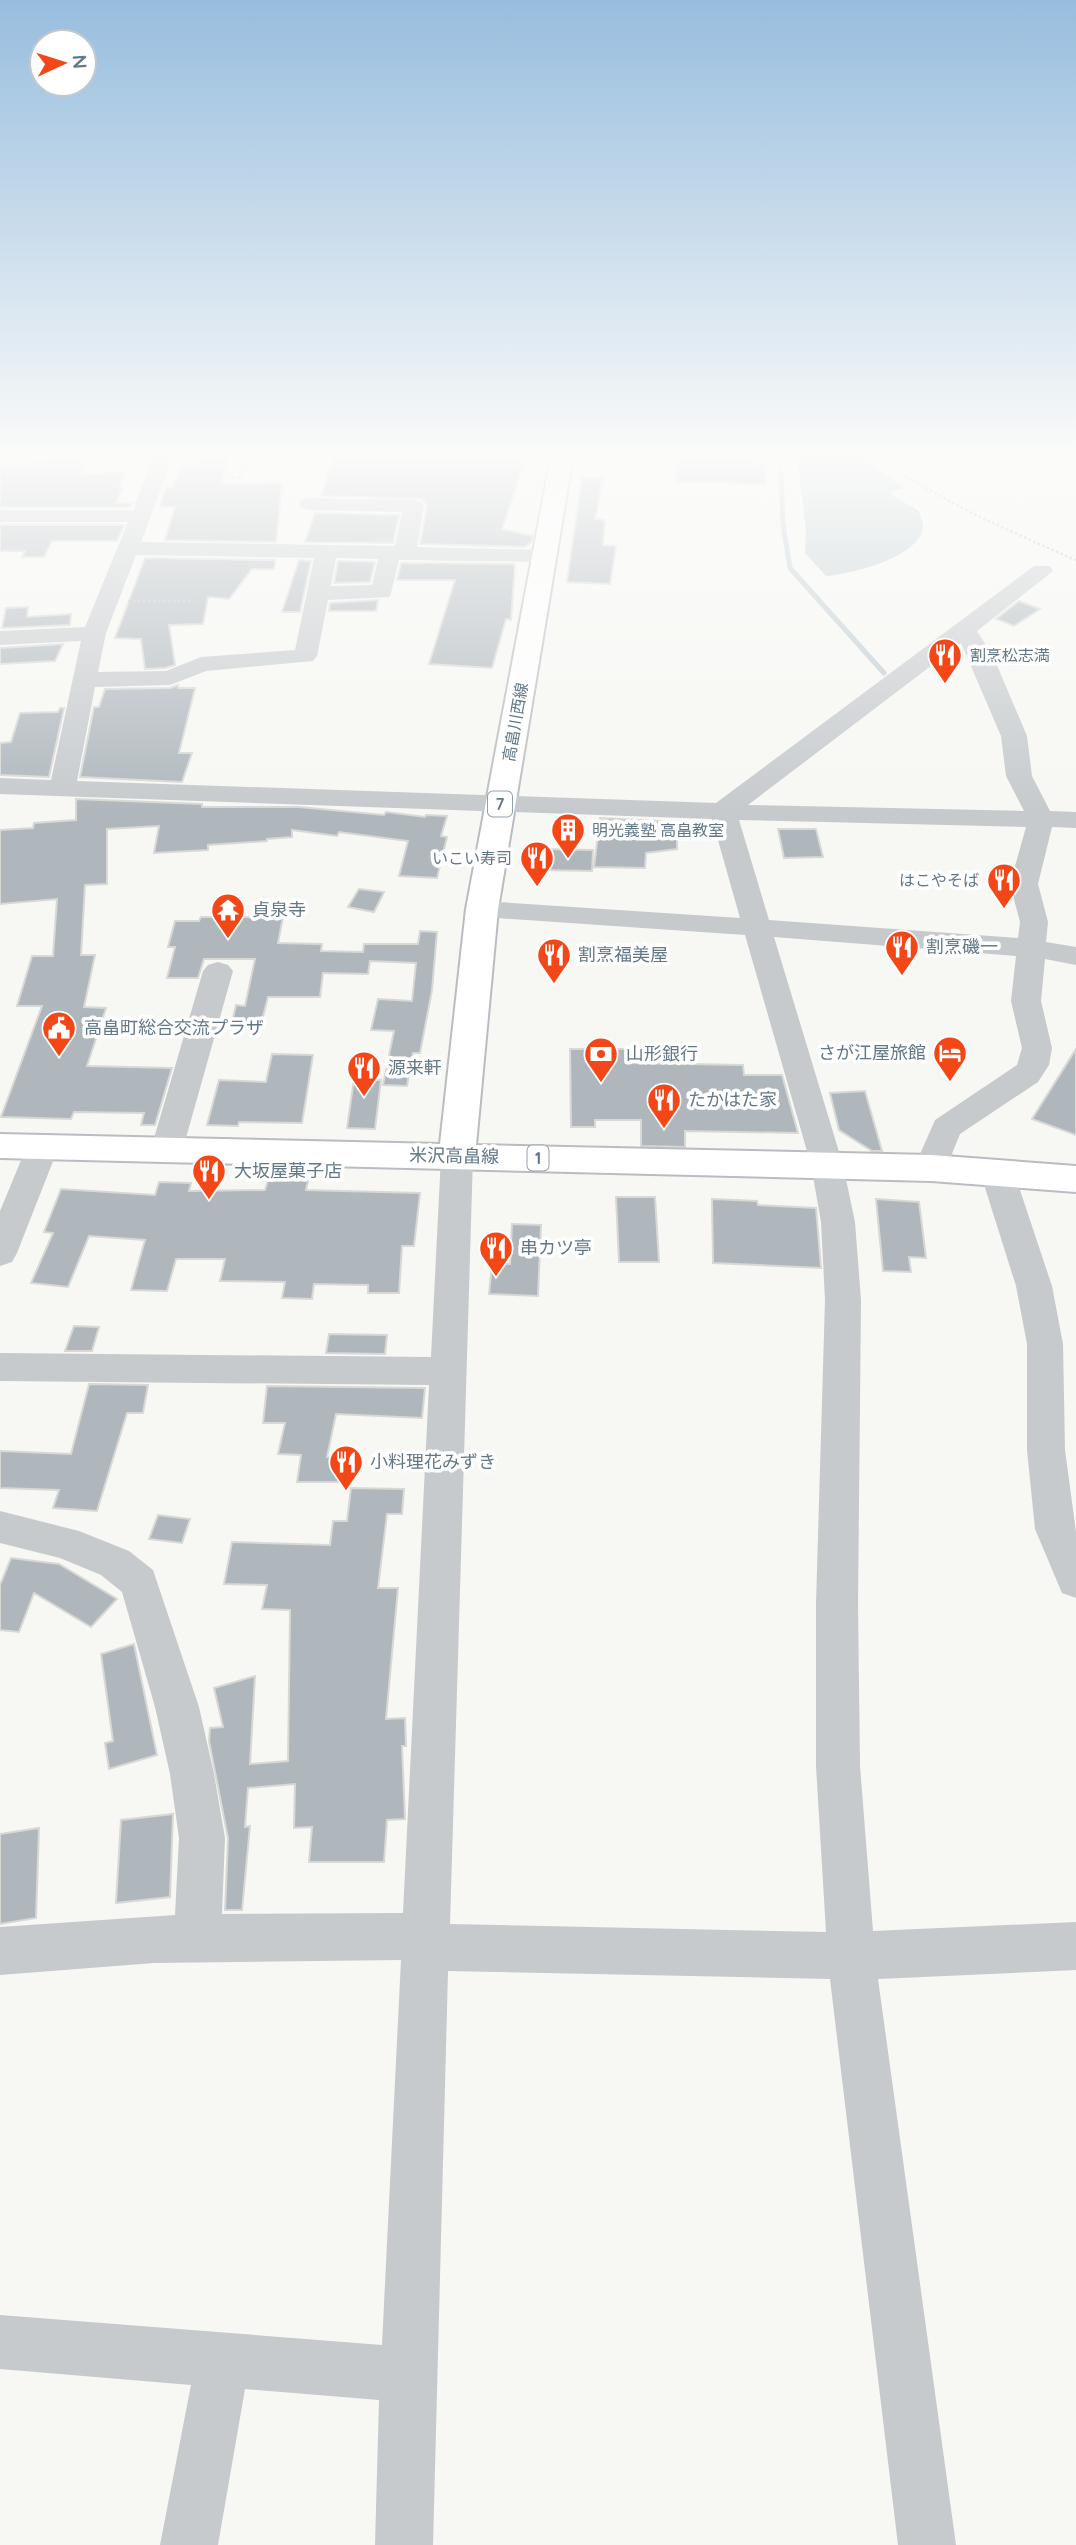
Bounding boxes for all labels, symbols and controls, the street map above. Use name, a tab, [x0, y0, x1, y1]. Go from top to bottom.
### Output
north arrow	[28, 28, 98, 98]
text: N	[68, 54, 92, 70]
restaurant icon: 割烹松志満	[926, 636, 964, 685]
place label: 割烹松志満	[970, 645, 1050, 665]
street label: 高畠川西線	[498, 681, 532, 763]
road number: 7	[488, 792, 512, 817]
building icon: 明光義塾 高畠教室	[549, 811, 587, 860]
place label: 明光義塾 高畠教室	[592, 820, 724, 840]
restaurant icon: いこい寿司	[518, 839, 556, 888]
place label: いこい寿司	[432, 848, 512, 868]
restaurant icon: はこやそば	[985, 861, 1023, 910]
place label: はこやそば	[899, 870, 979, 890]
temple icon: 貞泉寺	[209, 891, 247, 940]
place label: 貞泉寺	[252, 898, 306, 921]
restaurant icon: 割烹磯一	[883, 928, 921, 977]
place label: 割烹磯一	[926, 935, 998, 958]
restaurant icon: 割烹福美屋	[535, 936, 573, 985]
place label: 割烹福美屋	[578, 943, 668, 966]
public building icon: 高畠町総合交流プラザ	[40, 1009, 78, 1058]
place label: 高畠町総合交流プラザ	[84, 1016, 264, 1039]
hotel icon: さが江屋旅館	[931, 1034, 969, 1083]
bank icon: 山形銀行	[582, 1035, 620, 1084]
place label: さが江屋旅館	[818, 1041, 926, 1064]
place label: 山形銀行	[626, 1042, 698, 1065]
restaurant icon: 源来軒	[345, 1049, 383, 1098]
place label: 源来軒	[388, 1056, 442, 1079]
restaurant icon: たかはた家	[645, 1081, 683, 1130]
place label: たかはた家	[688, 1088, 777, 1111]
street label: 米沢高畠線	[409, 1143, 499, 1168]
road number: 1	[528, 1146, 548, 1170]
restaurant icon: 大坂屋菓子店	[190, 1152, 228, 1201]
place label: 大坂屋菓子店	[234, 1159, 342, 1182]
restaurant icon: 串カツ亭	[477, 1229, 515, 1278]
place label: 串カツ亭	[520, 1236, 592, 1259]
restaurant icon: 小料理花みずき	[327, 1443, 365, 1492]
place label: 小料理花みずき	[370, 1450, 496, 1473]

